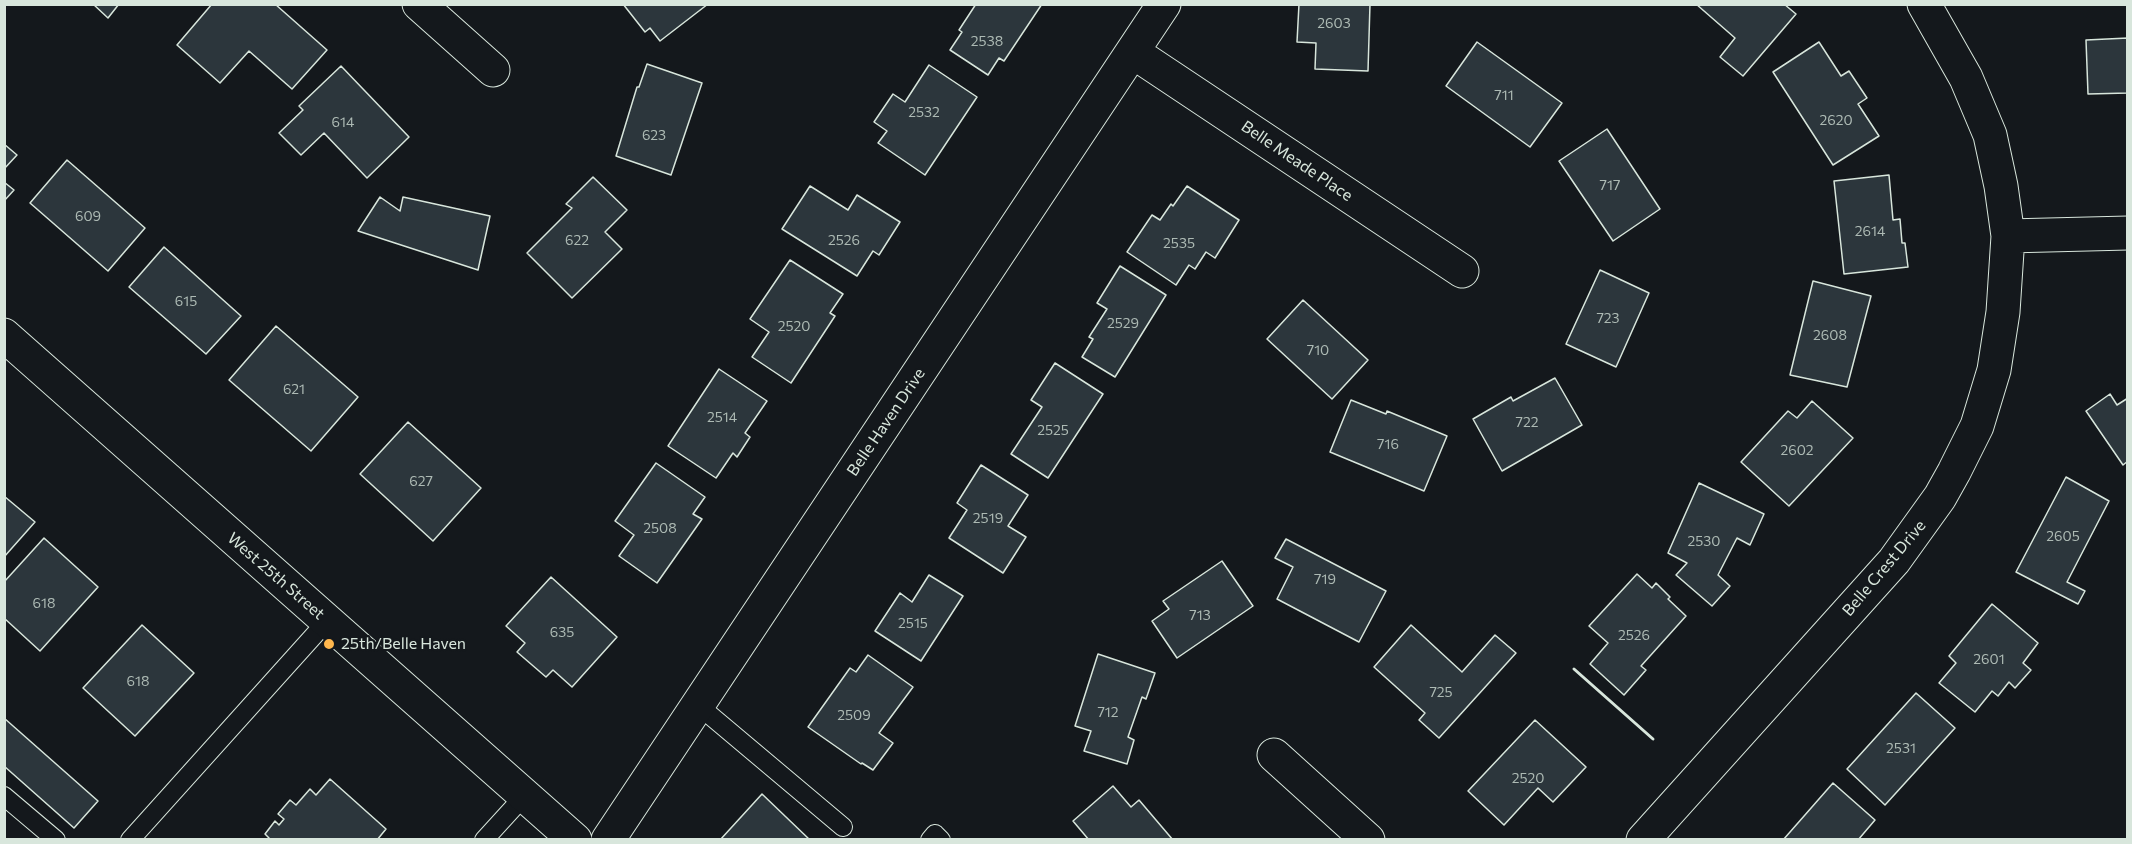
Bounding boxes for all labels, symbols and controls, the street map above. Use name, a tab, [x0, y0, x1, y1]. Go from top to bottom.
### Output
house number: 2603	[1317, 15, 1351, 31]
house number: 2538	[971, 33, 1003, 49]
house number: 711	[1494, 87, 1514, 103]
house number: 2532	[908, 104, 940, 120]
house number: 2620	[1819, 112, 1853, 128]
house number: 614	[332, 114, 354, 130]
street label: Belle Meade Place	[1238, 117, 1356, 205]
house number: 623	[642, 127, 666, 143]
house number: 717	[1600, 177, 1620, 193]
house number: 609	[75, 208, 101, 224]
house number: 2614	[1855, 223, 1885, 239]
house number: 622	[565, 232, 589, 248]
house number: 2526	[828, 232, 860, 248]
house number: 2535	[1163, 235, 1195, 251]
house number: 615	[175, 293, 197, 309]
house number: 723	[1596, 310, 1620, 326]
house number: 2529	[1107, 315, 1139, 331]
house number: 2520	[778, 318, 810, 334]
house number: 2608	[1813, 327, 1847, 343]
house number: 710	[1307, 342, 1329, 358]
street label: Belle Haven Drive	[843, 364, 929, 480]
house number: 621	[283, 381, 305, 397]
house number: 2514	[707, 409, 737, 425]
house number: 722	[1516, 414, 1538, 430]
house number: 2525	[1037, 422, 1069, 438]
house number: 716	[1377, 436, 1399, 452]
house number: 2602	[1780, 442, 1814, 458]
house number: 627	[409, 473, 433, 489]
house number: 2519	[973, 510, 1003, 526]
street label: Belle Crest Drive	[1838, 516, 1930, 620]
house number: 2508	[643, 520, 677, 536]
house number: 2605	[2046, 528, 2080, 544]
street label: West 25th Street	[223, 529, 329, 623]
house number: 2530	[1688, 533, 1720, 549]
house number: 719	[1314, 571, 1336, 587]
house number: 618	[33, 595, 55, 611]
house number: 713	[1189, 607, 1211, 623]
house number: 2515	[898, 615, 928, 631]
house number: 635	[550, 624, 574, 640]
house number: 2526	[1618, 627, 1650, 643]
place label: 25th/Belle Haven	[341, 634, 466, 654]
marker: 25th/Belle Haven	[322, 637, 336, 651]
house number: 2601	[1973, 651, 2005, 667]
house number: 618	[127, 673, 149, 689]
house number: 725	[1429, 684, 1453, 700]
house number: 712	[1097, 704, 1119, 720]
house number: 2509	[837, 707, 871, 723]
house number: 2531	[1886, 740, 1916, 756]
house number: 2520	[1512, 770, 1544, 786]

